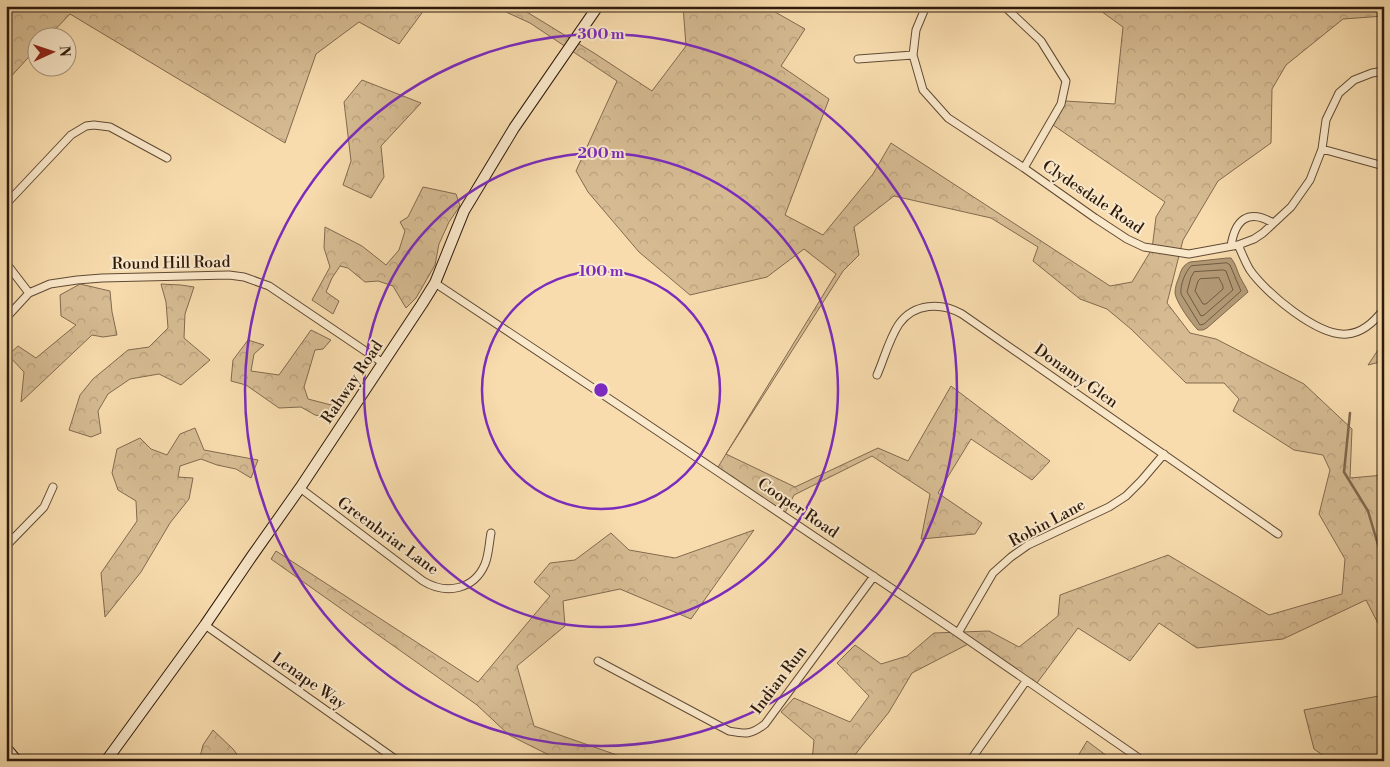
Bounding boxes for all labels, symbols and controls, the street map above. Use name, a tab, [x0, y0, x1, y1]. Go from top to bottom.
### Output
text: 300 m	[578, 25, 625, 44]
north arrow	[28, 28, 78, 78]
text: N	[55, 45, 73, 57]
text: 200 m	[577, 144, 625, 163]
street label: Clydesdale Road	[1039, 156, 1147, 238]
street label: Round Hill Road	[111, 252, 231, 274]
text: 100 m	[579, 262, 624, 281]
street label: Rahway Road	[317, 337, 387, 427]
street label: Donamy Glen	[1030, 340, 1122, 413]
centre of rings	[592, 381, 610, 399]
street label: Cooper Road	[754, 474, 842, 542]
street label: Greenbriar Lane	[333, 492, 443, 580]
street label: Robin Lane	[1005, 495, 1089, 551]
street label: Indian Run	[747, 641, 812, 718]
street label: Lenape Way	[268, 648, 350, 714]

